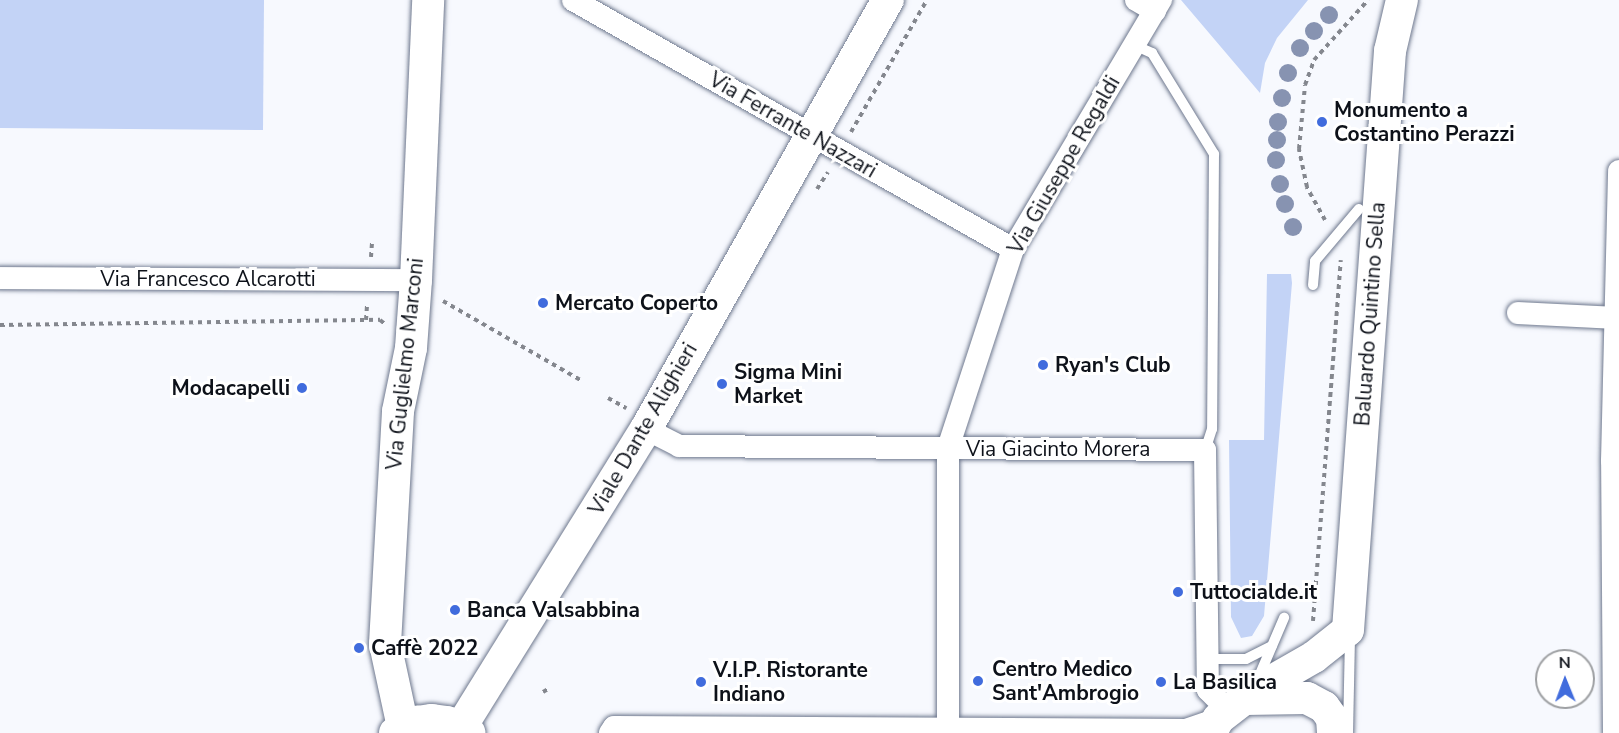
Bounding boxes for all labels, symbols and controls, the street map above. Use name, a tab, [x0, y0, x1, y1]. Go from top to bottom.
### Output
street label: Via Ferrante Nazzari	[705, 67, 881, 183]
street label: Via Giuseppe Regaldi	[1003, 71, 1125, 259]
place label: Monumento a Costantino Perazzi	[1334, 97, 1514, 147]
marker: Monumento a Costantino Perazzi	[1315, 115, 1329, 129]
street label: Baluardo Quintino Sella	[1350, 201, 1390, 427]
street label: Via Guglielmo Marconi	[381, 257, 429, 471]
street label: Via Francesco Alcarotti	[100, 266, 316, 292]
place label: Mercato Coperto	[555, 290, 718, 316]
marker: Mercato Coperto	[536, 296, 550, 310]
street label: Viale Dante Alighieri	[583, 338, 703, 520]
place label: Ryan's Club	[1055, 352, 1171, 378]
marker: Ryan's Club	[1036, 358, 1050, 372]
place label: Sigma Mini Market	[734, 359, 842, 409]
place label: Modacapelli	[172, 375, 290, 401]
marker: Sigma Mini Market	[715, 377, 729, 391]
marker: Modacapelli	[295, 381, 309, 395]
street label: Via Giacinto Morera	[966, 436, 1150, 462]
place label: Tuttocialde.it	[1190, 579, 1317, 605]
marker: Tuttocialde.it	[1171, 585, 1185, 599]
place label: Banca Valsabbina	[467, 597, 640, 623]
marker: Banca Valsabbina	[448, 603, 462, 617]
place label: Caffè 2022	[371, 635, 478, 661]
marker: Caffè 2022	[352, 641, 366, 655]
north arrow	[1535, 649, 1595, 709]
text: N	[1559, 652, 1571, 674]
place label: Centro Medico Sant'Ambrogio	[992, 656, 1139, 706]
place label: V.I.P. Ristorante Indiano	[713, 657, 868, 707]
place label: La Basilica	[1173, 669, 1277, 695]
marker: Centro Medico Sant'Ambrogio	[969, 672, 987, 690]
marker: V.I.P. Ristorante Indiano	[694, 675, 708, 689]
marker: La Basilica	[1154, 675, 1168, 689]

